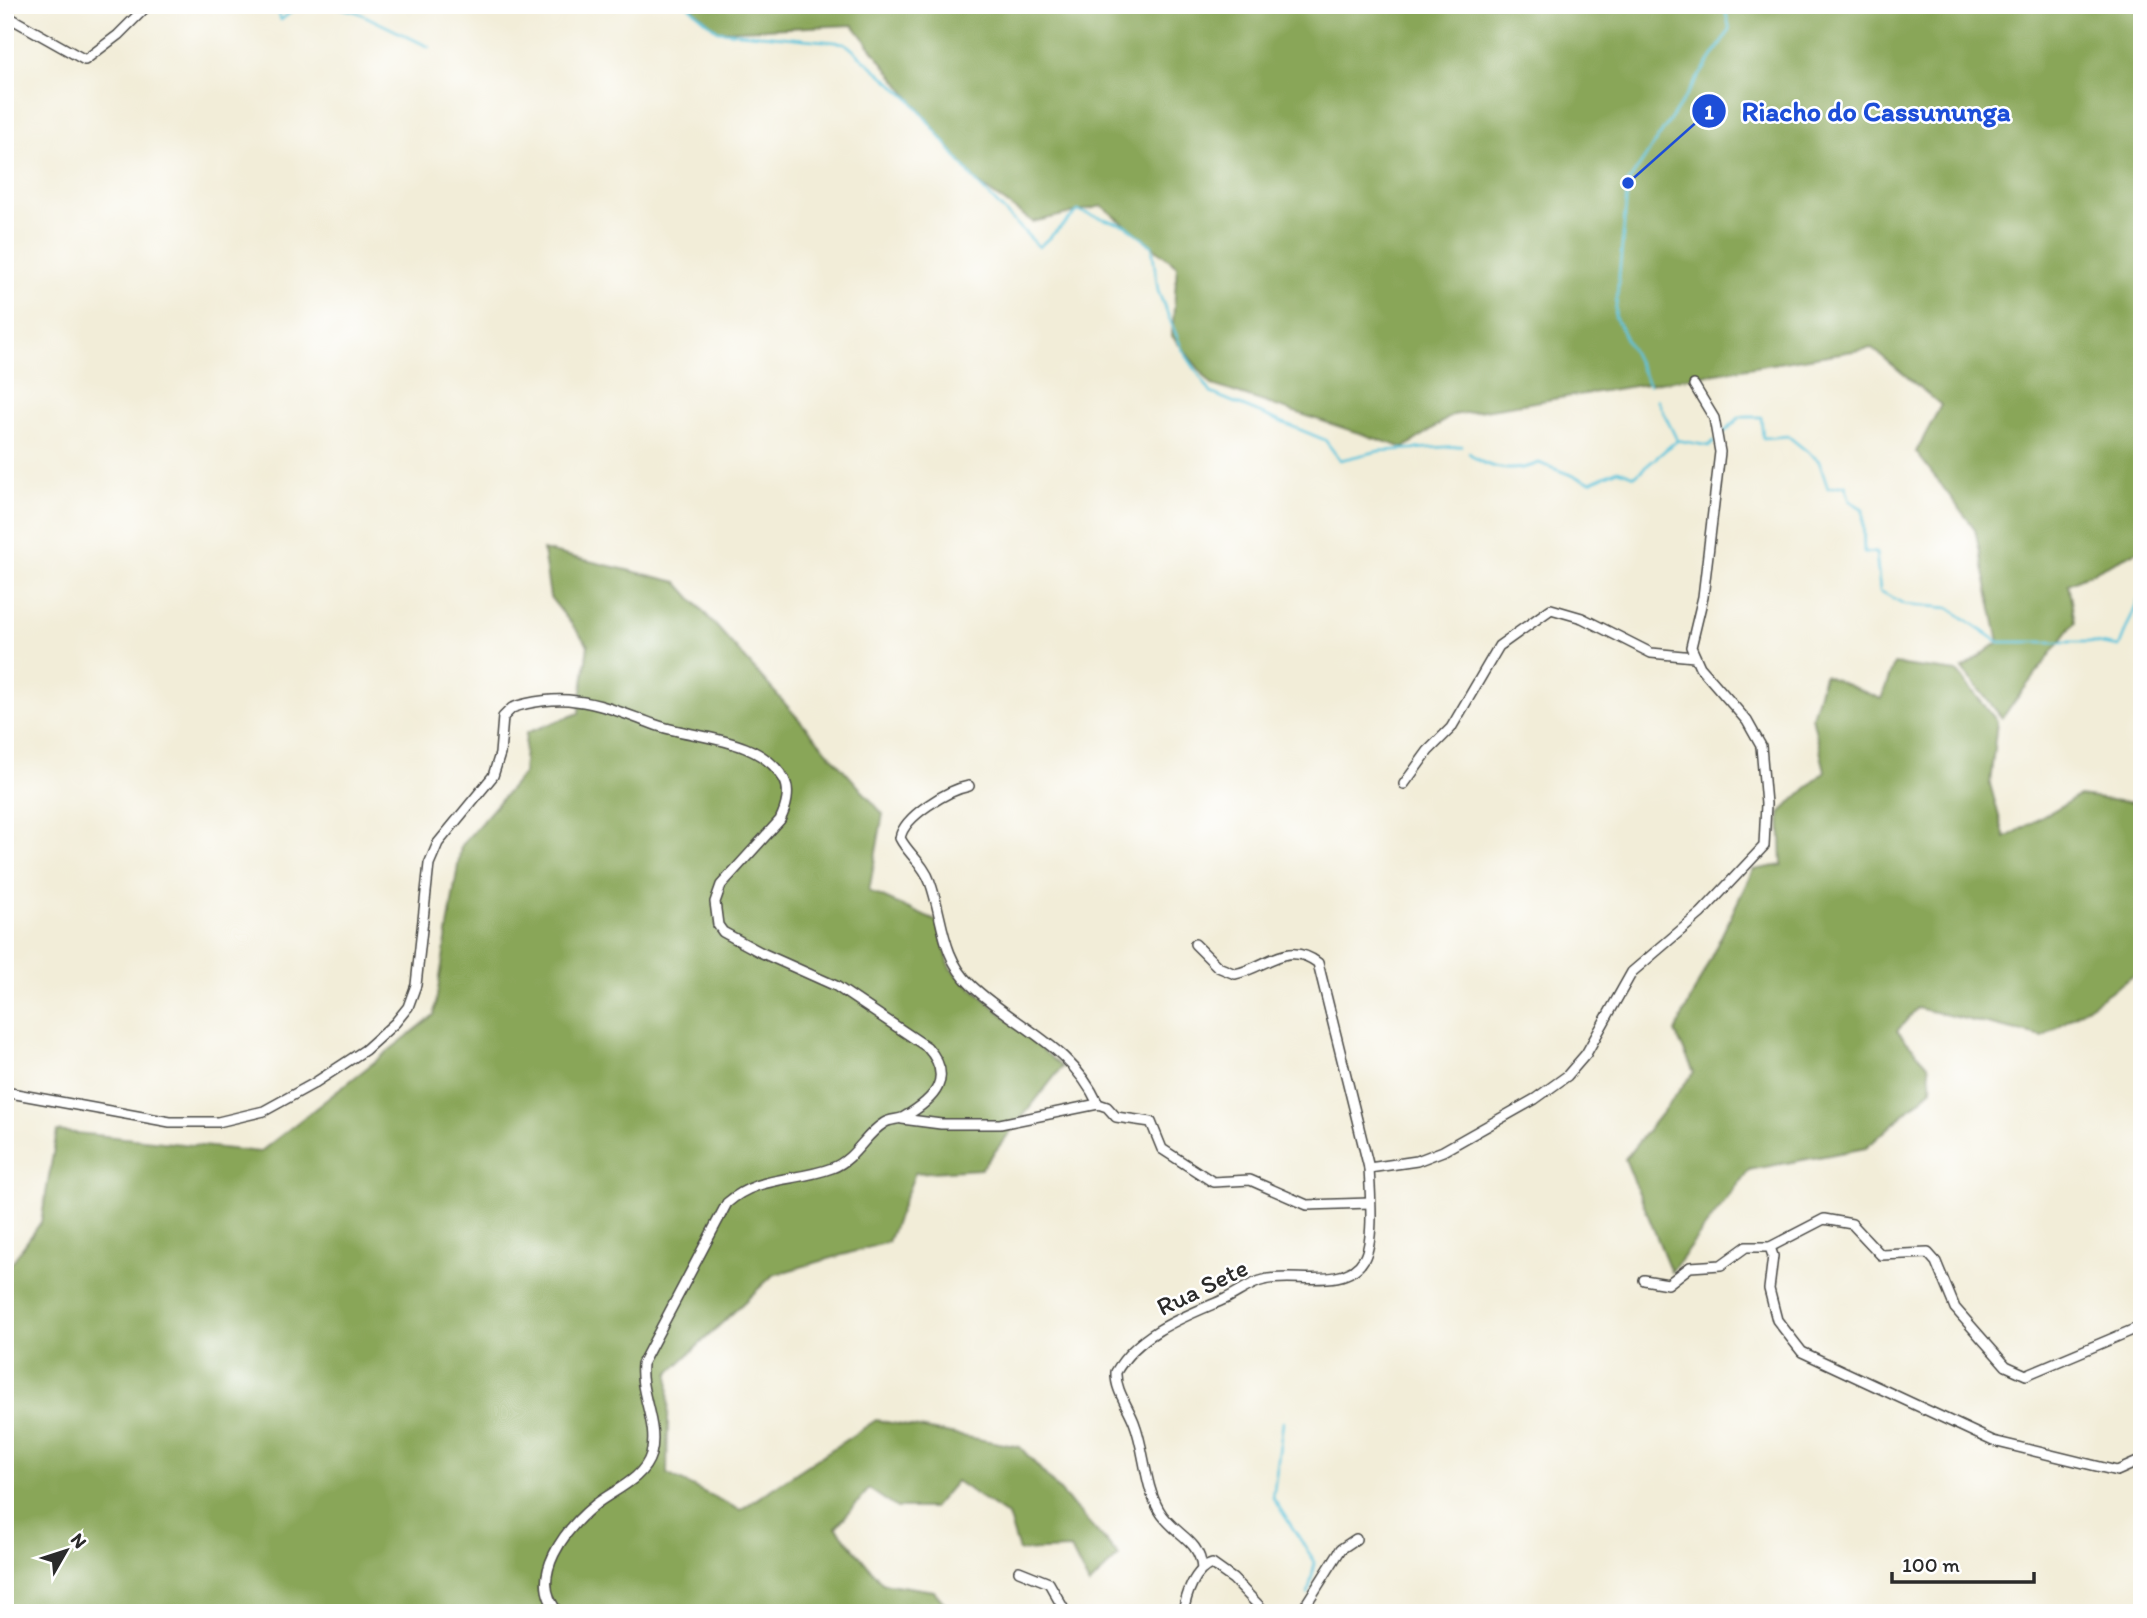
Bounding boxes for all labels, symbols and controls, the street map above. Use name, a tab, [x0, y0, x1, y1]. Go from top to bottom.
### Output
callout: Riacho do Cassununga	[1692, 87, 2025, 136]
text: Riacho do Cassununga	[1741, 94, 2011, 128]
text: 1	[1704, 99, 1714, 124]
street label: Rua Sete	[1151, 1251, 1253, 1323]
north arrow	[32, 1516, 102, 1586]
text: N	[66, 1528, 92, 1553]
scale bar	[1892, 1541, 2033, 1585]
text: 100 m	[1902, 1552, 1960, 1577]

